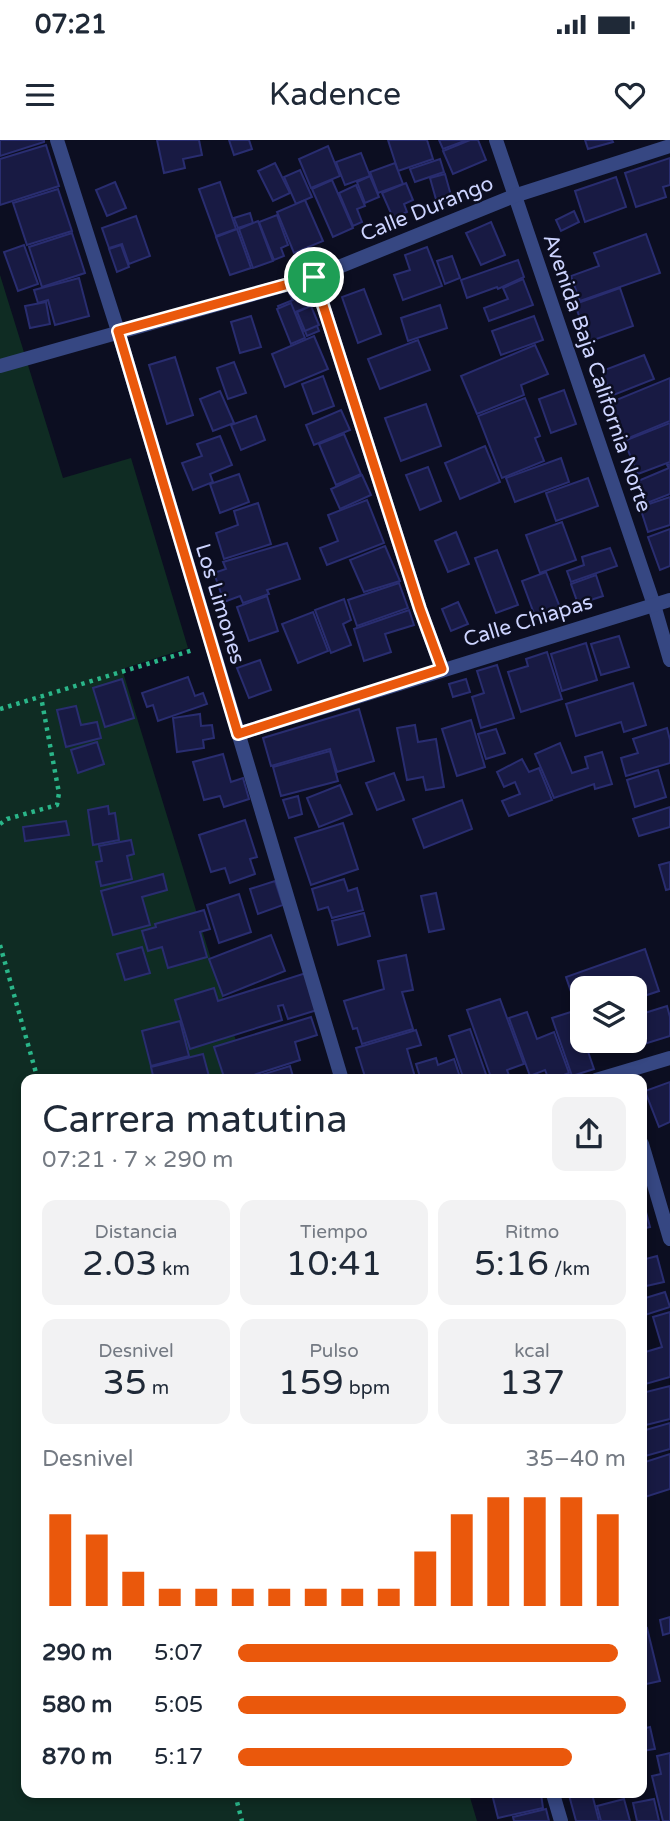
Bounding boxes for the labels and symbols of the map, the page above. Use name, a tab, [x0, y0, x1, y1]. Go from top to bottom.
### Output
street label: Calle Durango	[357, 171, 497, 247]
street label: Avenida Baja California Norte	[538, 231, 657, 516]
pin	[284, 247, 344, 307]
street label: Los Limones	[190, 541, 250, 667]
street label: Calle Chiapas	[460, 589, 596, 653]

